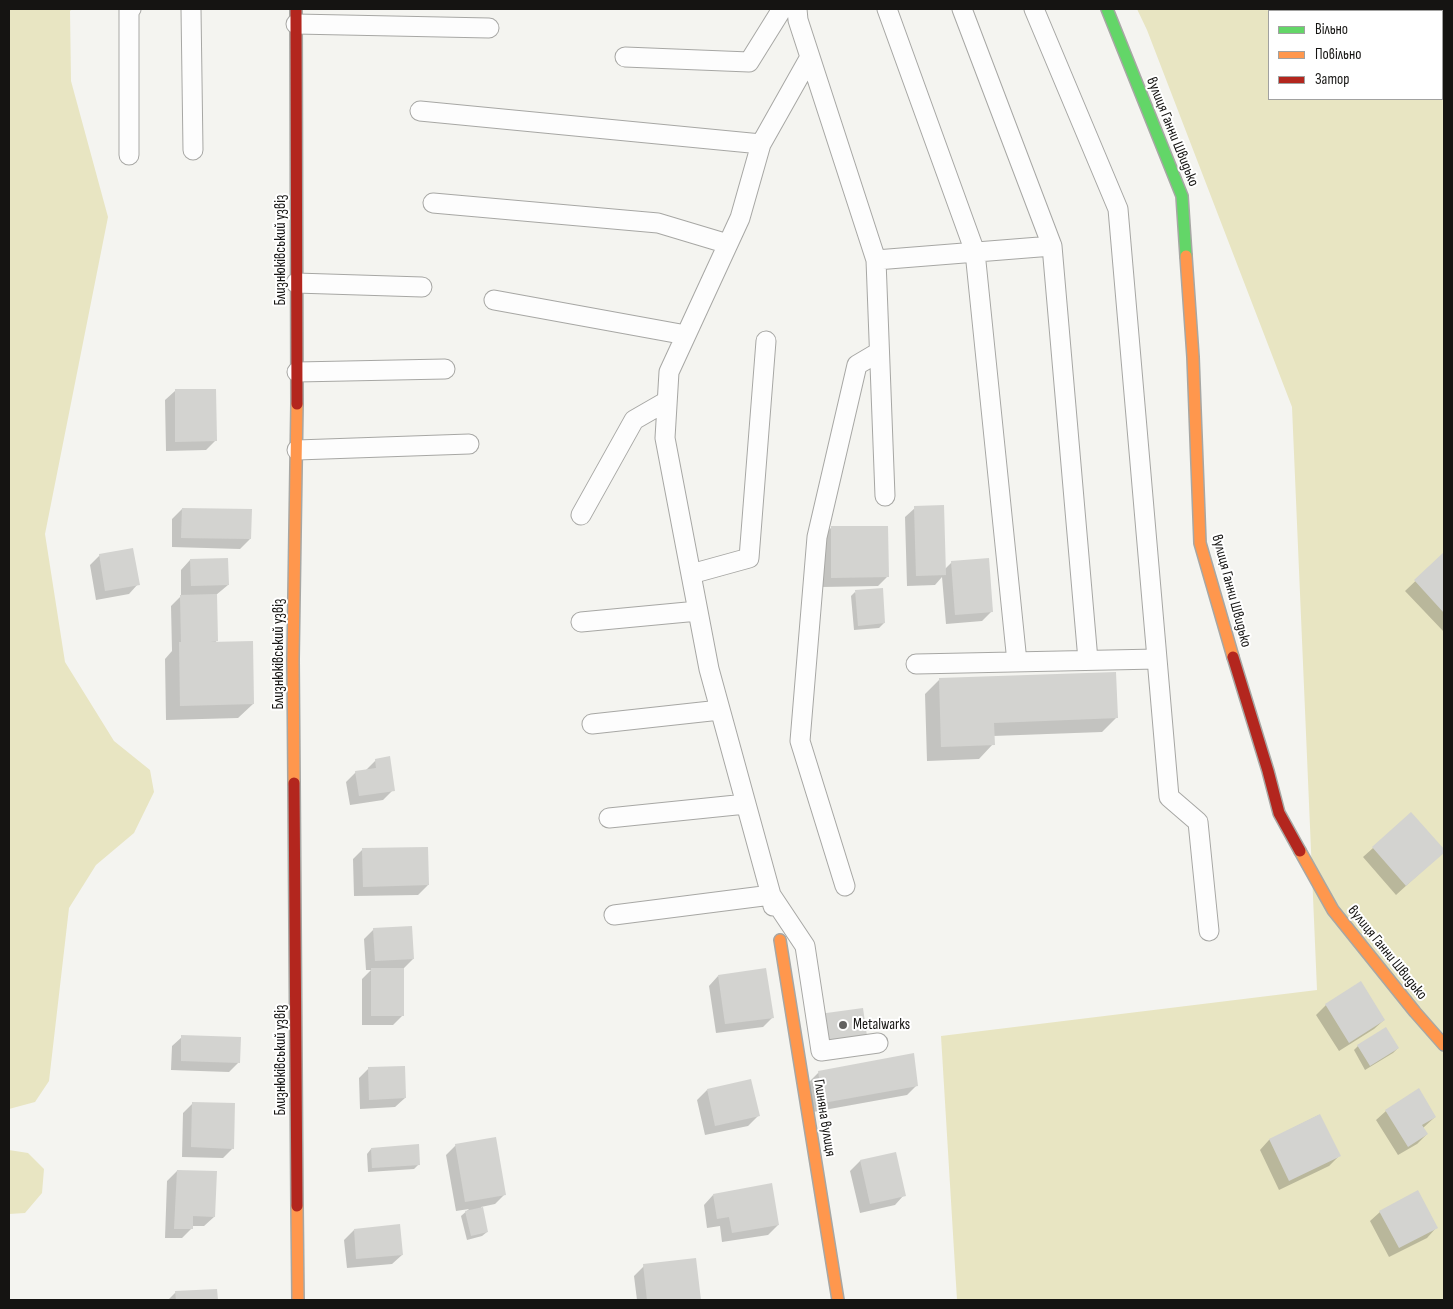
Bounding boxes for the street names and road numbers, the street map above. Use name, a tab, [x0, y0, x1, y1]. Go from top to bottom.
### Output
street label: вулиця Ганни Швидько	[1142, 75, 1202, 189]
street label: Близнюківський узвіз	[272, 195, 290, 305]
street label: вулиця Ганни Швидько	[1207, 533, 1255, 649]
street label: Близнюківський узвіз	[270, 599, 288, 709]
street label: вулиця Ганни Швидько	[1343, 902, 1431, 1004]
street label: Близнюківський узвіз	[272, 1005, 290, 1115]
street label: Глиняна вулиця	[809, 1078, 839, 1158]

